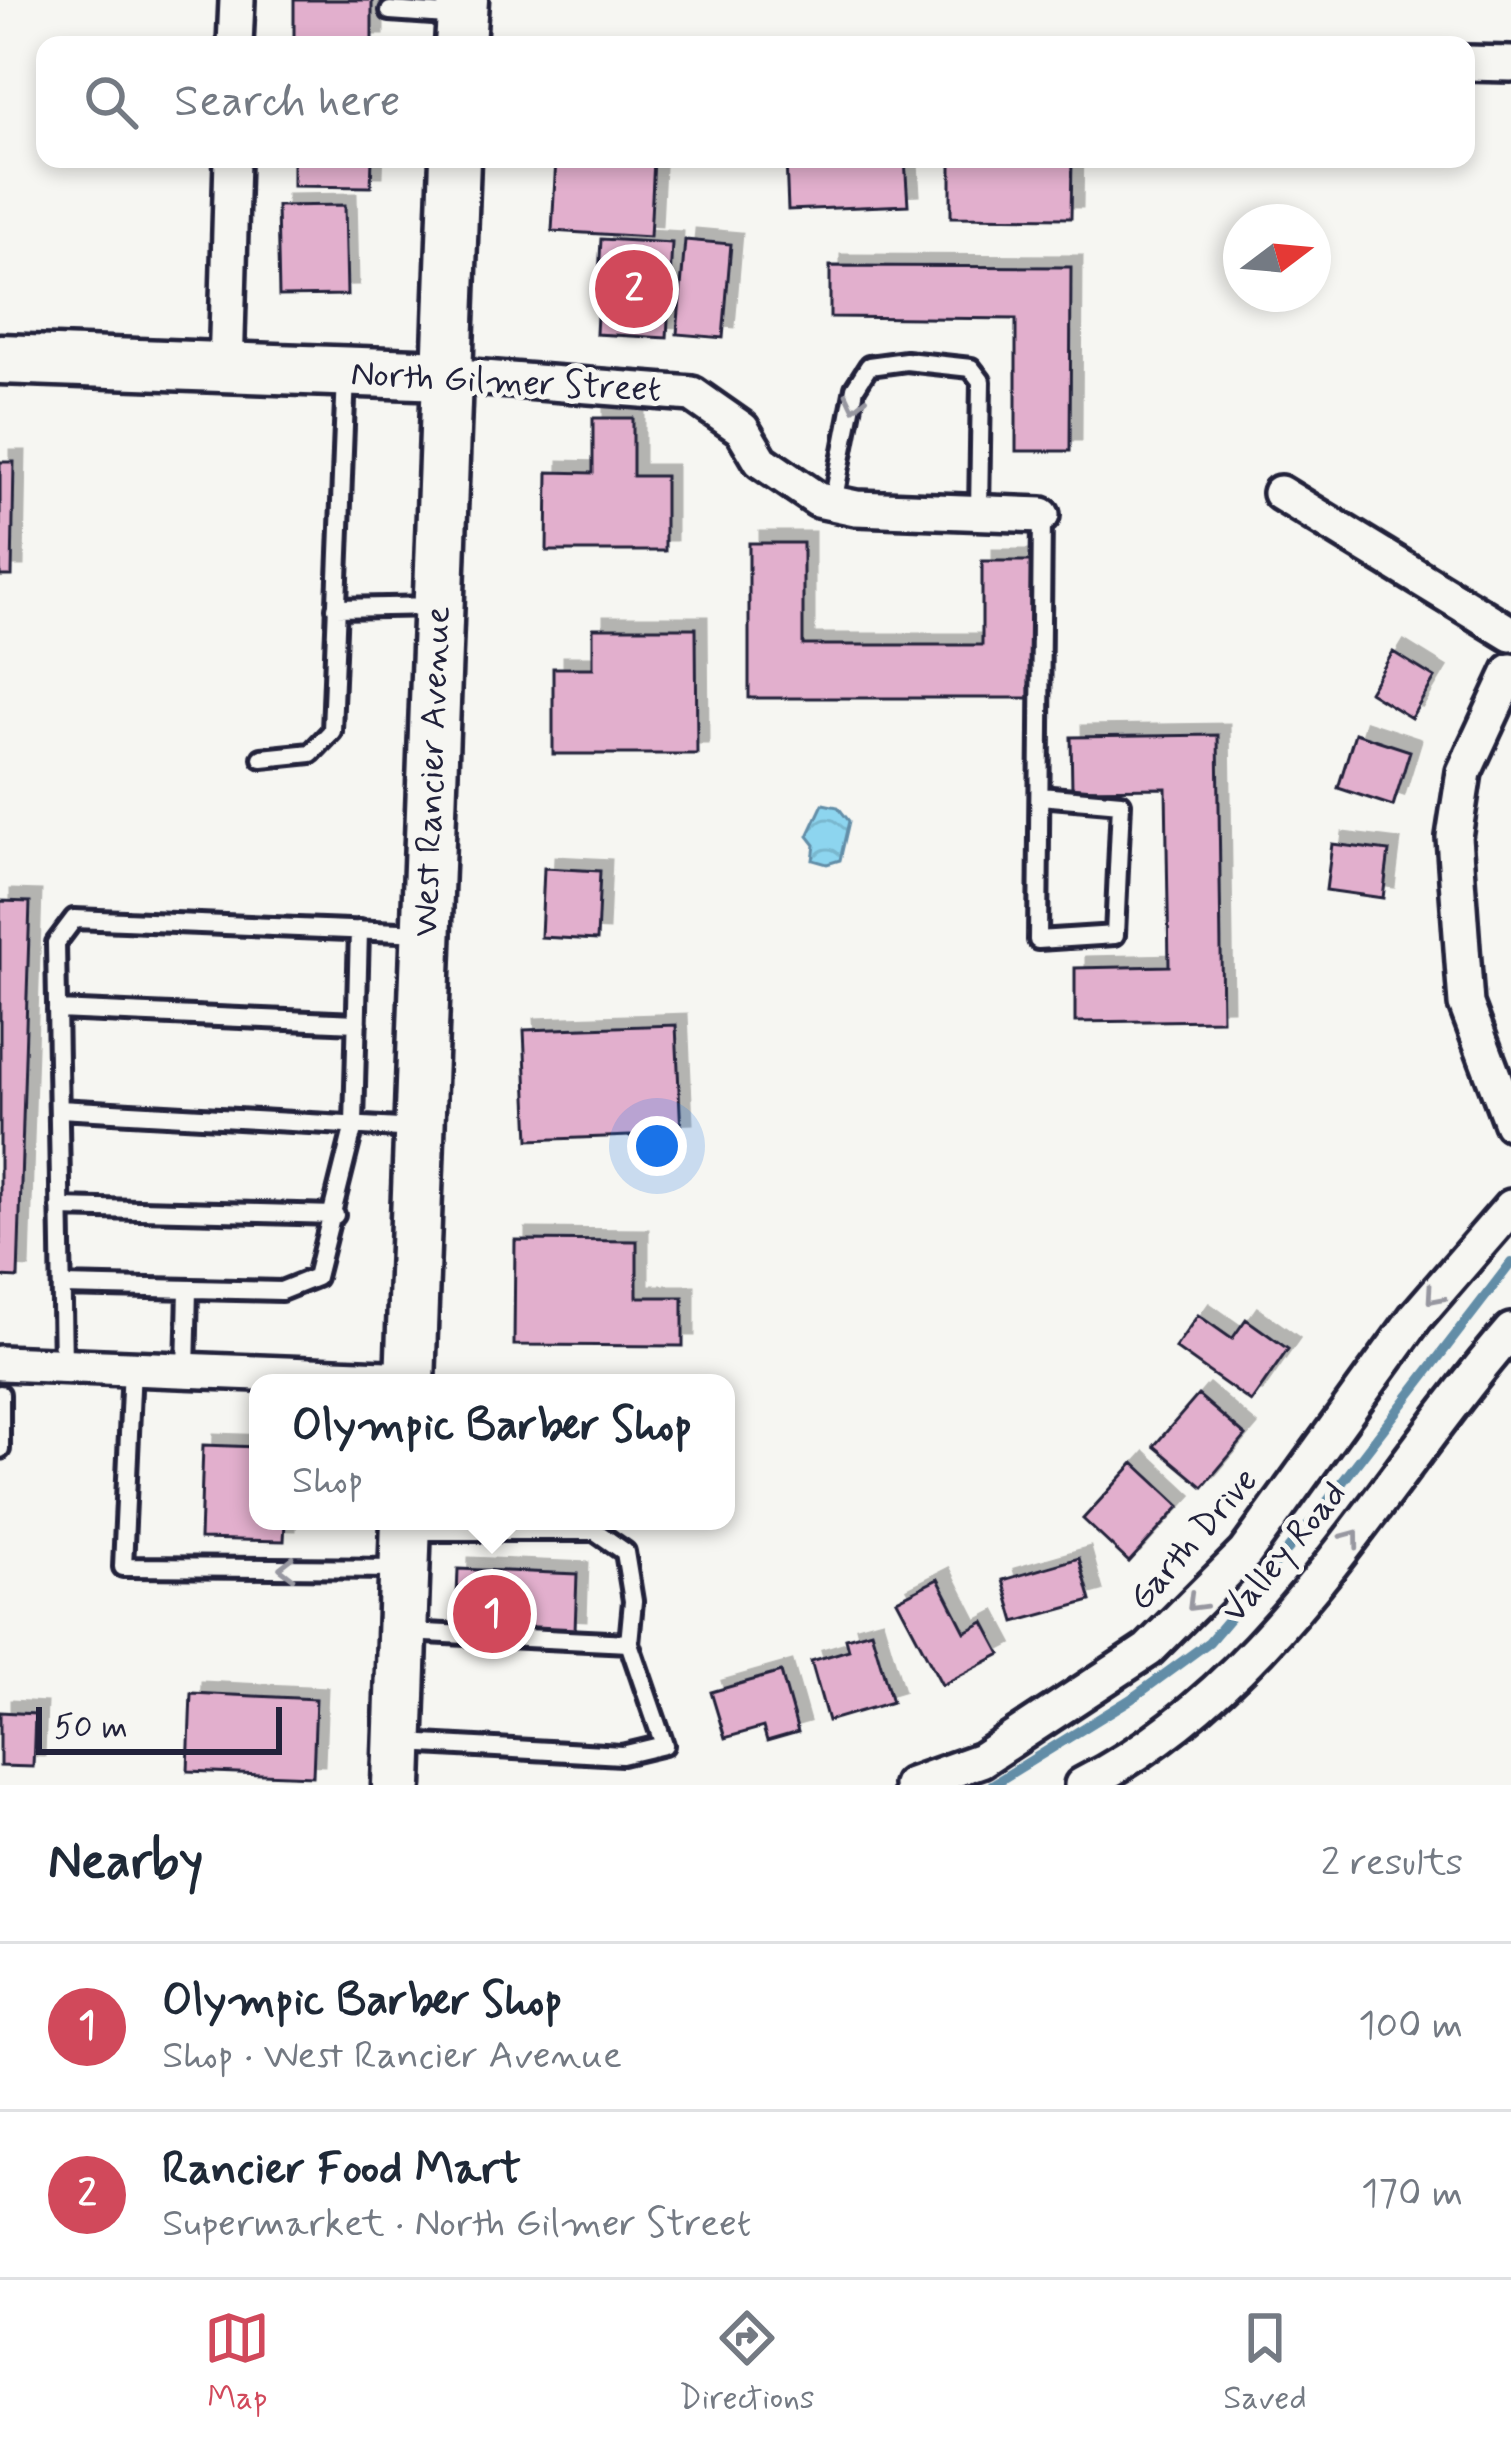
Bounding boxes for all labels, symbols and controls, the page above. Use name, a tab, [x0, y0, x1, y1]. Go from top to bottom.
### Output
search box	[36, 36, 1475, 168]
icon: search	[78, 69, 144, 135]
text: Search here	[174, 73, 401, 132]
north arrow	[1223, 204, 1331, 312]
pin: 2	[595, 244, 673, 334]
street label: North Gilmer Street	[349, 351, 663, 415]
one-way arrow	[843, 391, 868, 411]
street label: West Rancier Avenue	[403, 605, 462, 938]
your location	[627, 1116, 687, 1176]
one-way arrow	[1427, 1282, 1449, 1304]
popup	[249, 1374, 735, 1530]
text: Olympic Barber Shop	[292, 1397, 692, 1456]
text: Shop	[292, 1456, 363, 1507]
street label: Garth Drive	[1119, 1459, 1269, 1621]
street label: Valley Road	[1212, 1472, 1358, 1634]
one-way arrow	[1337, 1530, 1359, 1552]
one-way arrow	[277, 1556, 296, 1582]
pin: 1	[453, 1569, 531, 1659]
one-way arrow	[1187, 1589, 1209, 1611]
scale bar	[36, 1701, 282, 1754]
text: 50 m	[54, 1706, 128, 1750]
text: Nearby	[48, 1830, 203, 1896]
text: 2 results	[1321, 1838, 1463, 1889]
text: Olympic Barber Shop	[162, 1972, 562, 2031]
text: 1	[78, 2001, 96, 2052]
text: 100 m	[1358, 2001, 1463, 2052]
text: Shop · West Rancier Avenue	[162, 2031, 622, 2082]
text: Rancier Food Mart	[162, 2140, 521, 2199]
text: 2	[77, 2169, 97, 2220]
text: 170 m	[1361, 2169, 1463, 2220]
text: Supermarket · North Gilmer Street	[162, 2199, 751, 2250]
tab: Map	[204, 2305, 270, 2421]
tab: Directions	[679, 2305, 815, 2421]
tab: Saved	[1223, 2305, 1307, 2421]

